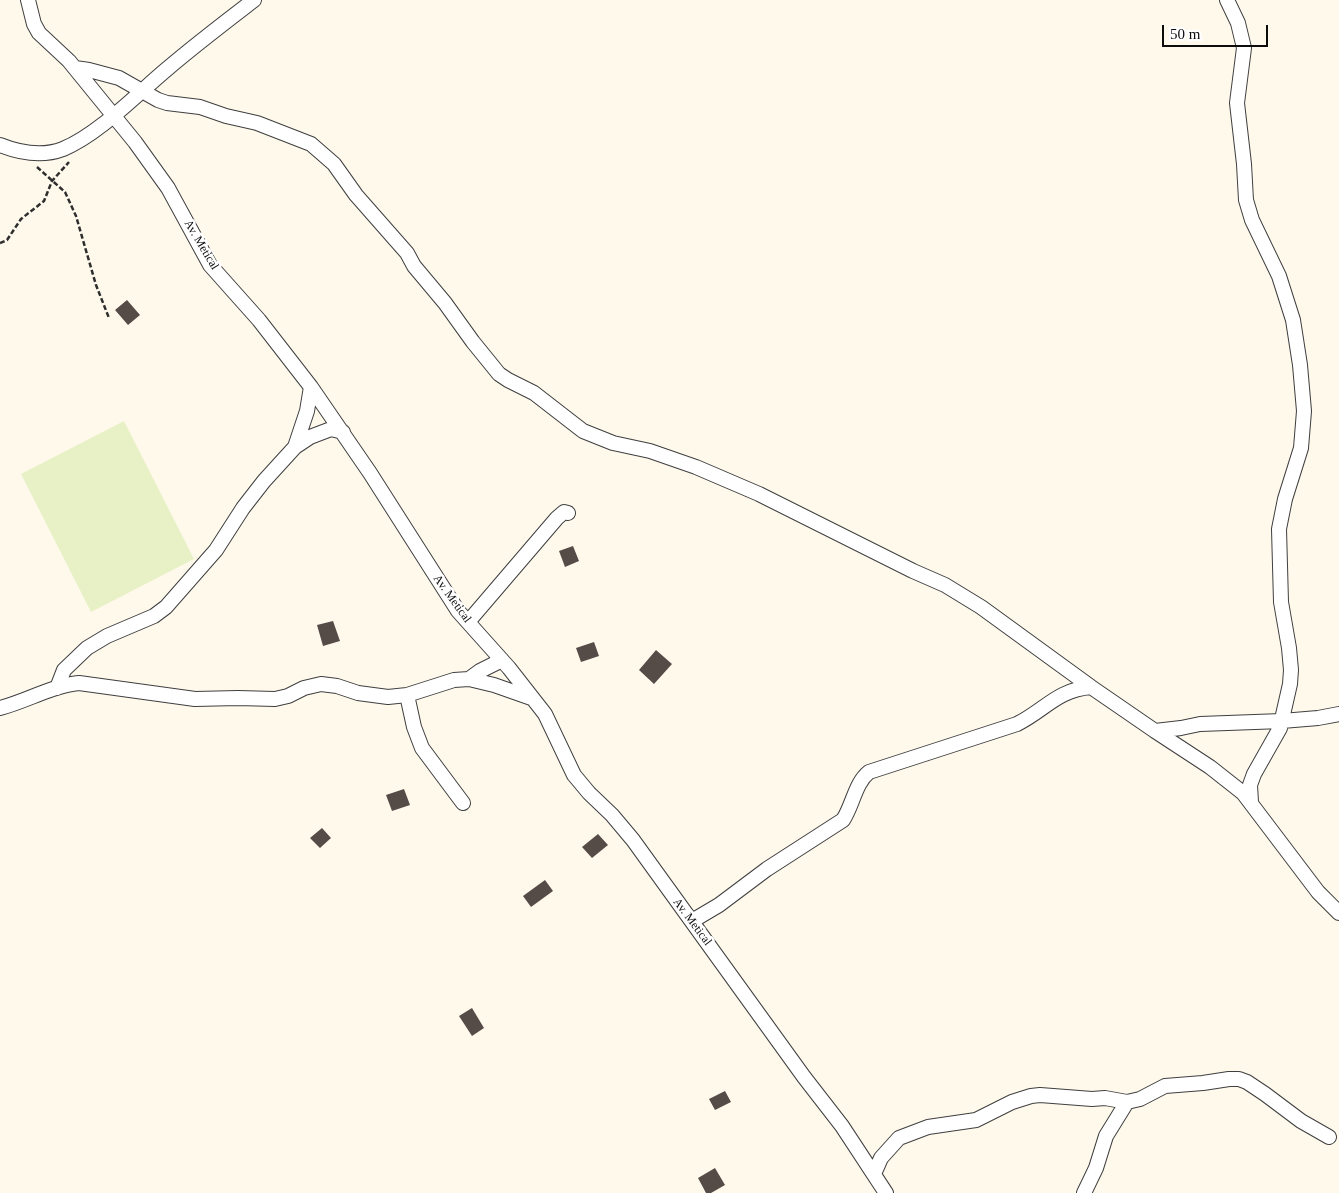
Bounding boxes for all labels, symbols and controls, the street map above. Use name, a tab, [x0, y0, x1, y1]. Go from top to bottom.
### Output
scale bar	[1164, 15, 1270, 47]
text: 50 m	[1170, 26, 1200, 42]
street label: Av. Metical	[180, 217, 222, 273]
street label: Av. Metical	[430, 572, 474, 626]
street label: Av. Metical	[670, 895, 714, 949]

